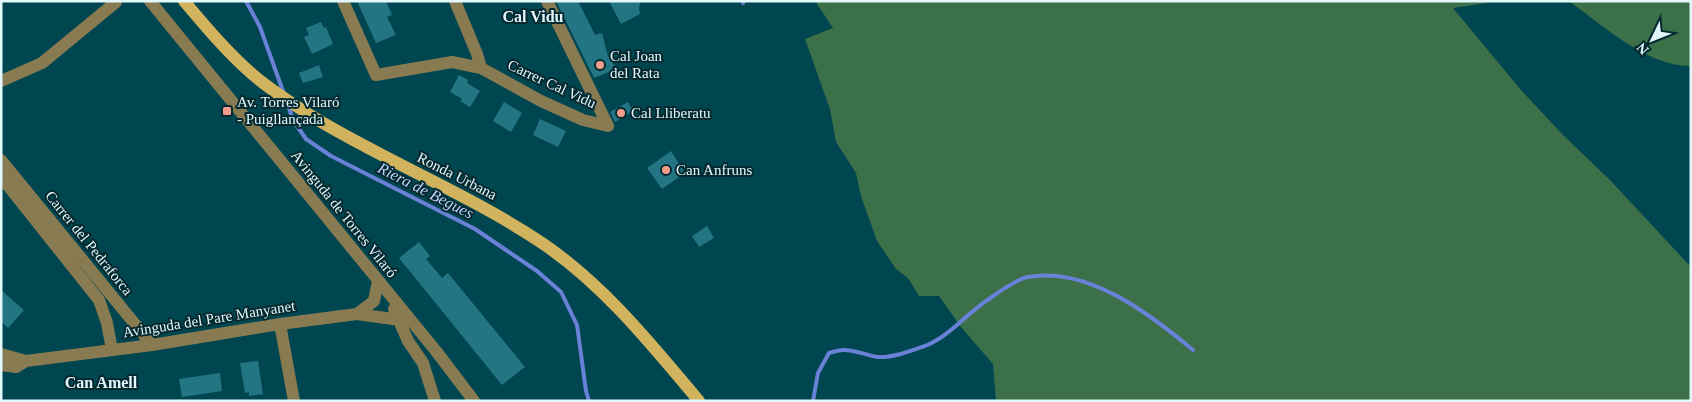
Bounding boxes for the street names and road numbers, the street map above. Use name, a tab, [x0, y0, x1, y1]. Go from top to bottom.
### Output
street label: Carrer Cal Vidu	[505, 57, 599, 112]
street label: Avinguda de Torres Vilaró	[288, 147, 400, 281]
street label: Ronda Urbana	[415, 149, 500, 203]
street label: Carrer del Pedraforca	[42, 188, 136, 298]
street label: Avinguda del Pare Manyanet	[122, 297, 297, 341]

